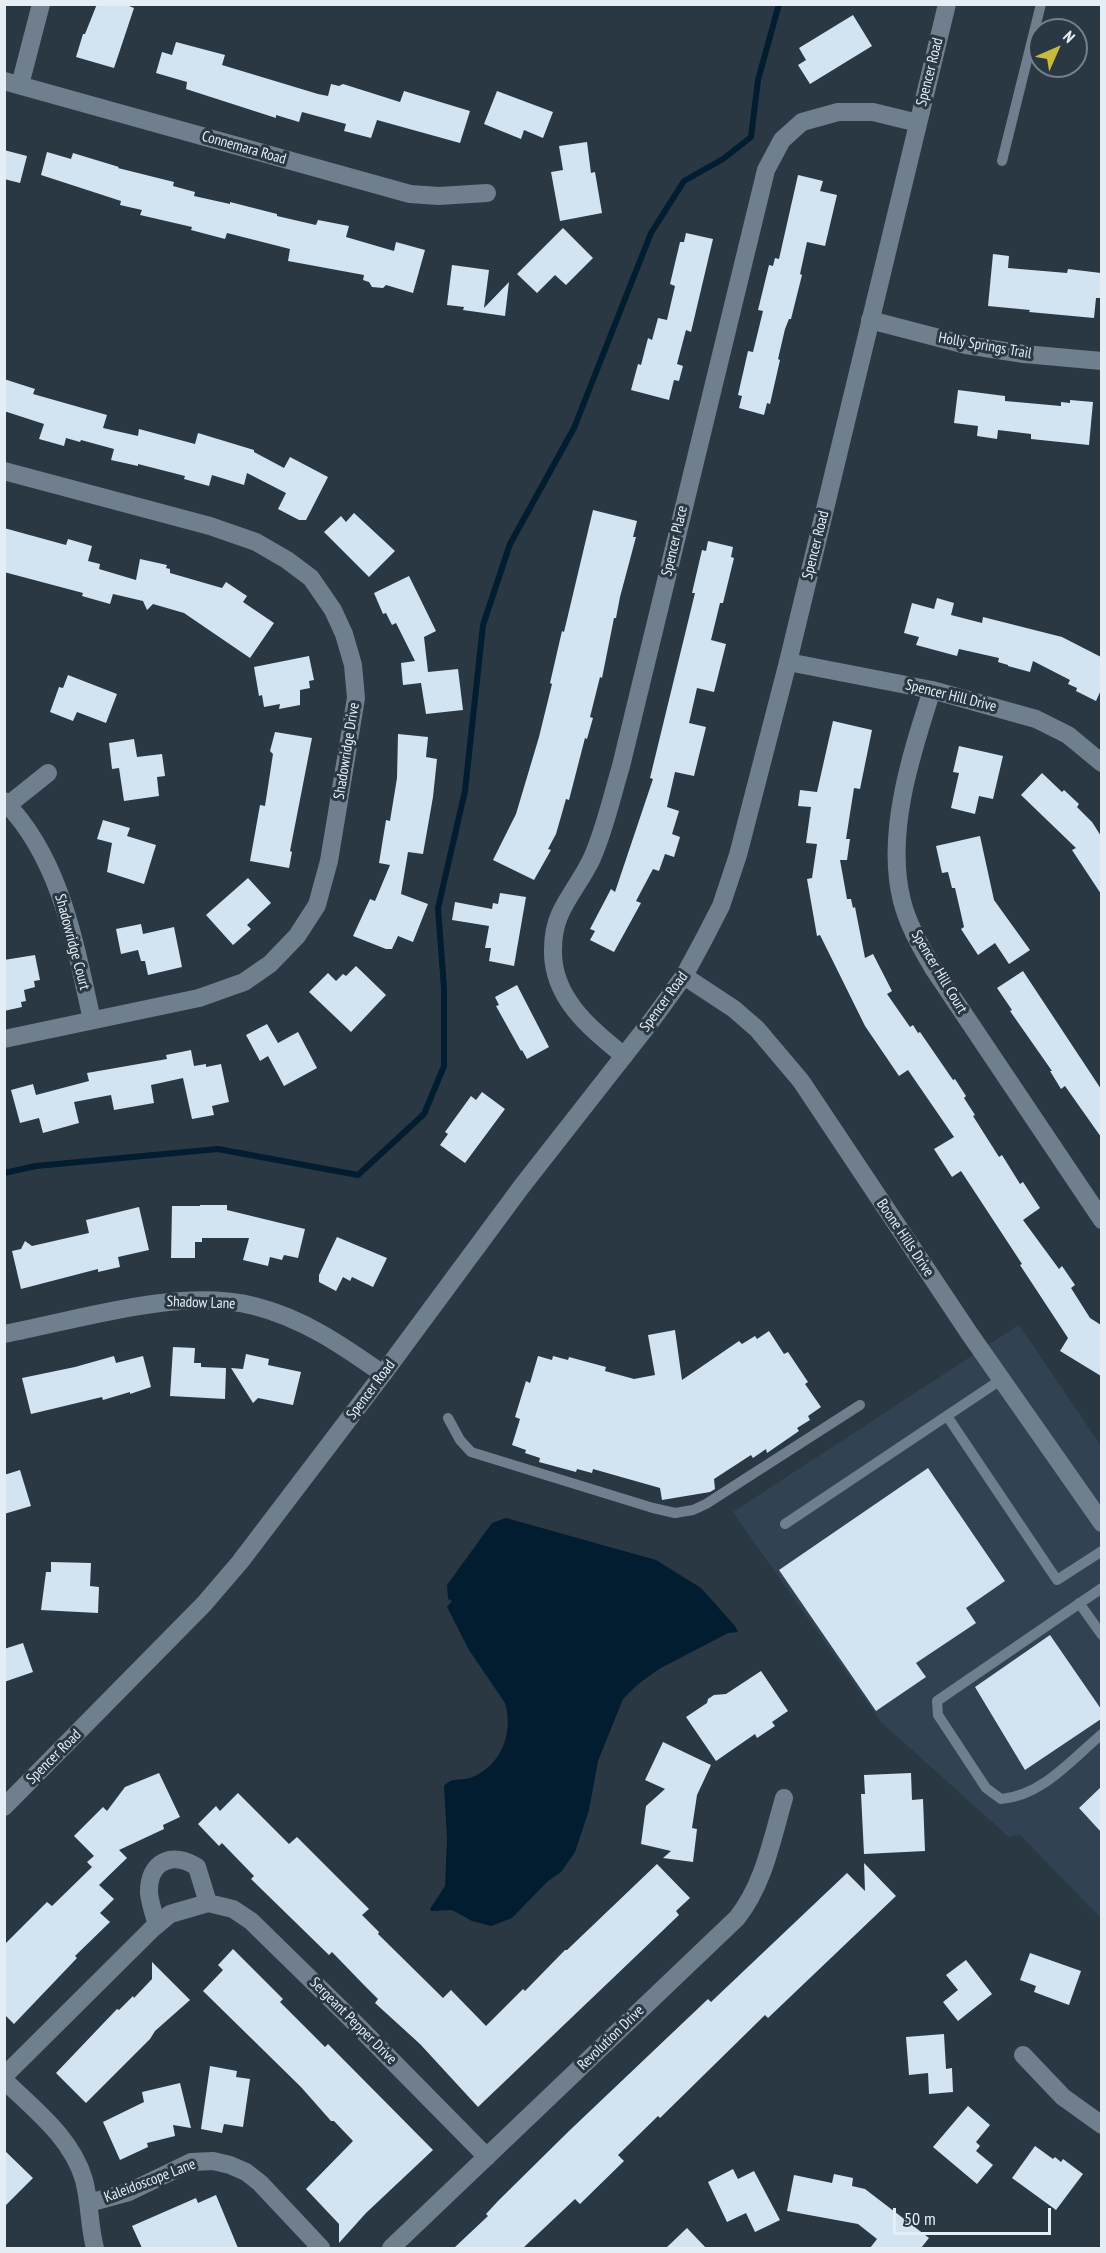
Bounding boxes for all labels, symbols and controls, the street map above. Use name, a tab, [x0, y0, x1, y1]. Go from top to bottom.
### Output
north arrow	[1028, 18, 1088, 78]
text: N	[1059, 27, 1079, 47]
street label: Spencer Road	[913, 36, 947, 108]
street label: Connemara Road	[200, 127, 288, 169]
street label: Holly Springs Trail	[937, 329, 1033, 363]
street label: Spencer Place	[658, 504, 692, 578]
street label: Spencer Road	[799, 509, 833, 581]
street label: Spencer Hill Drive	[904, 676, 998, 716]
street label: Shadowridge Drive	[330, 701, 364, 801]
street label: Shadowridge Court	[51, 892, 93, 992]
street label: Spencer Hill Court	[907, 927, 971, 1017]
street label: Spencer Road	[636, 968, 692, 1036]
street label: Boone Hills Drive	[872, 1196, 938, 1280]
street label: Shadow Lane	[166, 1293, 236, 1313]
street label: Spencer Road	[343, 1357, 399, 1423]
street label: Spencer Road	[23, 1726, 85, 1788]
street label: Sergeant Pepper Drive	[306, 1974, 400, 2068]
street label: Revolution Drive	[574, 2002, 648, 2074]
street label: Kaleidoscope Lane	[102, 2155, 198, 2207]
scale bar	[896, 2196, 1054, 2234]
text: 50 m	[904, 2207, 936, 2230]

